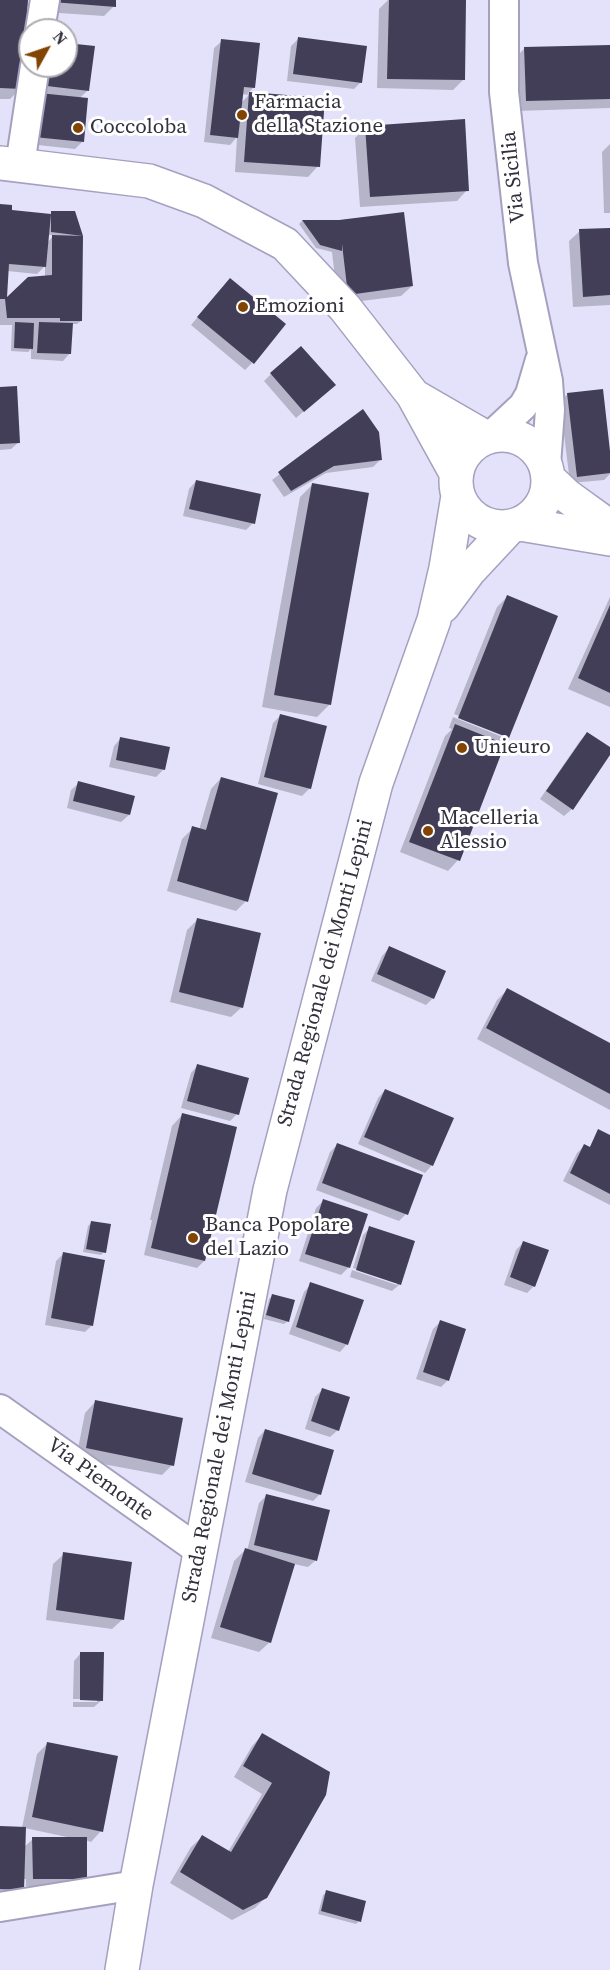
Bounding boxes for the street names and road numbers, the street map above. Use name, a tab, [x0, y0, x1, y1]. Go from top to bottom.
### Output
street label: Via Sicilia	[497, 130, 531, 224]
street label: Strada Regionale dei Monti Lepini	[273, 817, 379, 1129]
street label: Strada Regionale dei Monti Lepini	[177, 1289, 263, 1605]
street label: Via Piemonte	[42, 1433, 158, 1527]

